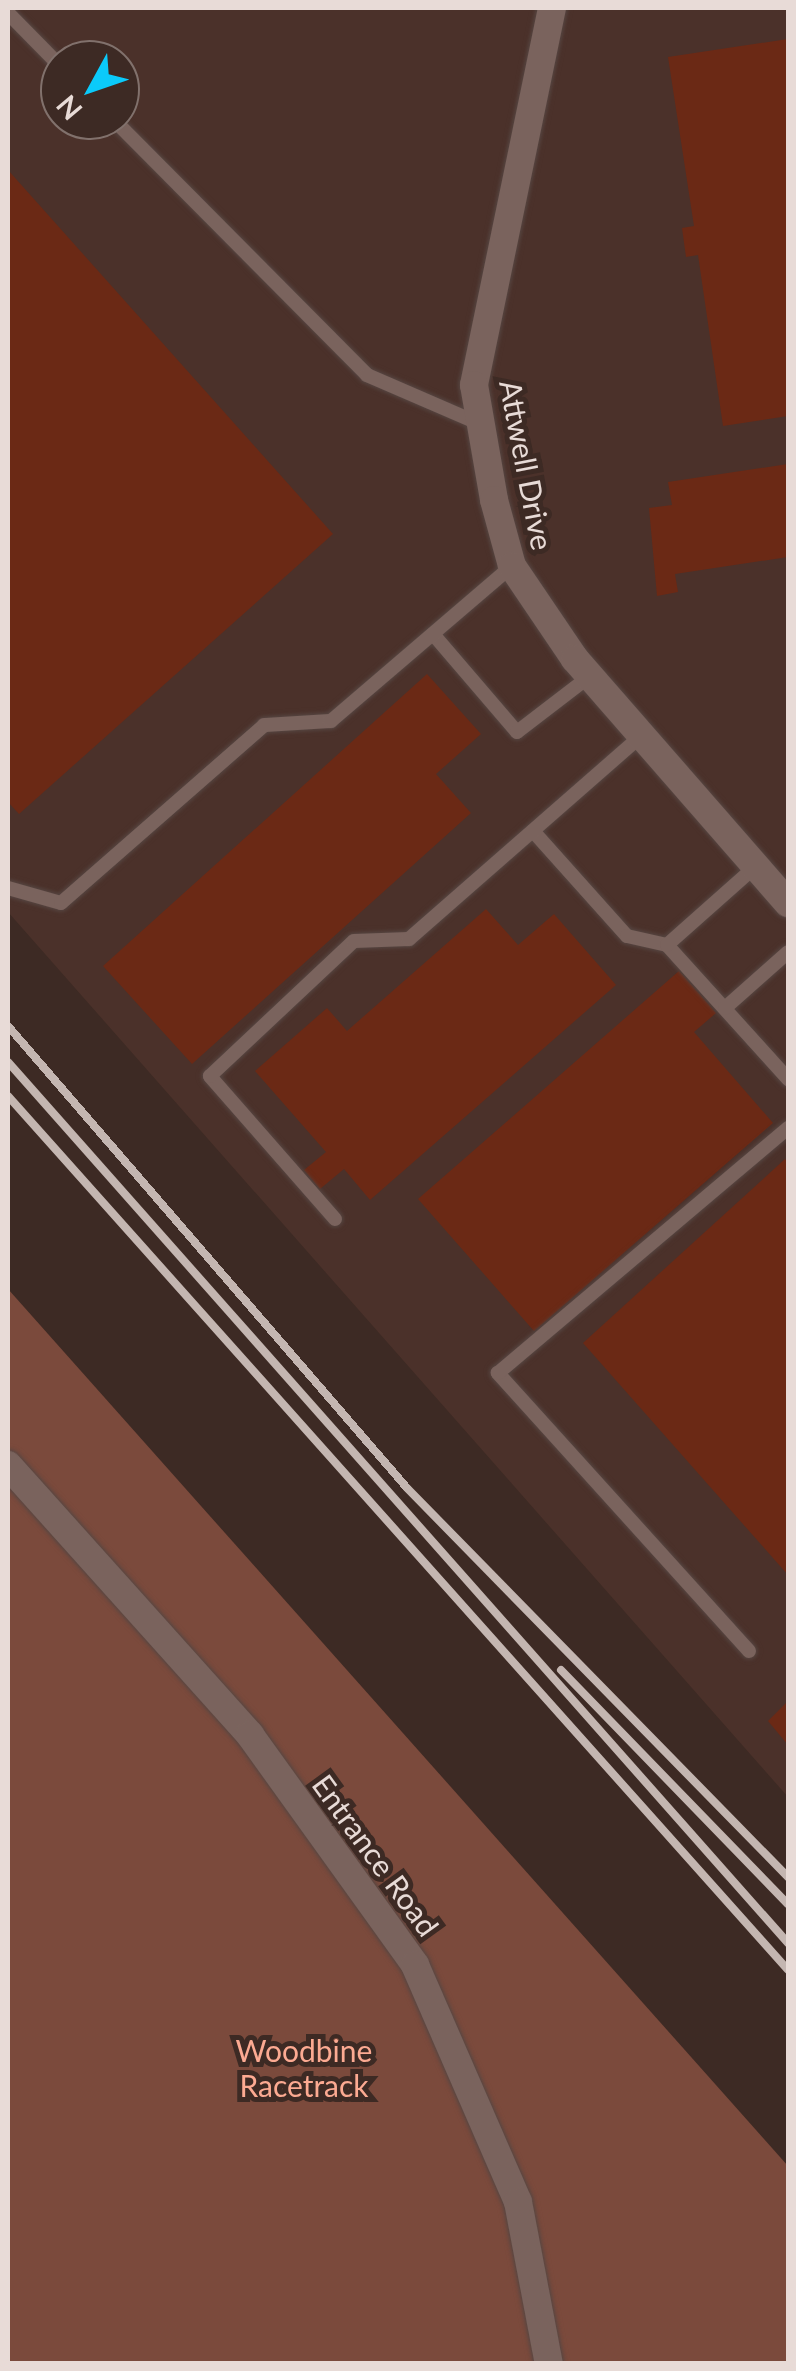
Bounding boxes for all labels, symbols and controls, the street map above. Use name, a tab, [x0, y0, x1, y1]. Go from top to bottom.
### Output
north arrow	[40, 40, 140, 140]
text: N	[49, 89, 89, 127]
street label: Attwell Drive	[493, 377, 561, 553]
street label: Entrance Road	[305, 1767, 447, 1943]
park label: Woodbine Racetrack	[236, 2032, 372, 2102]

